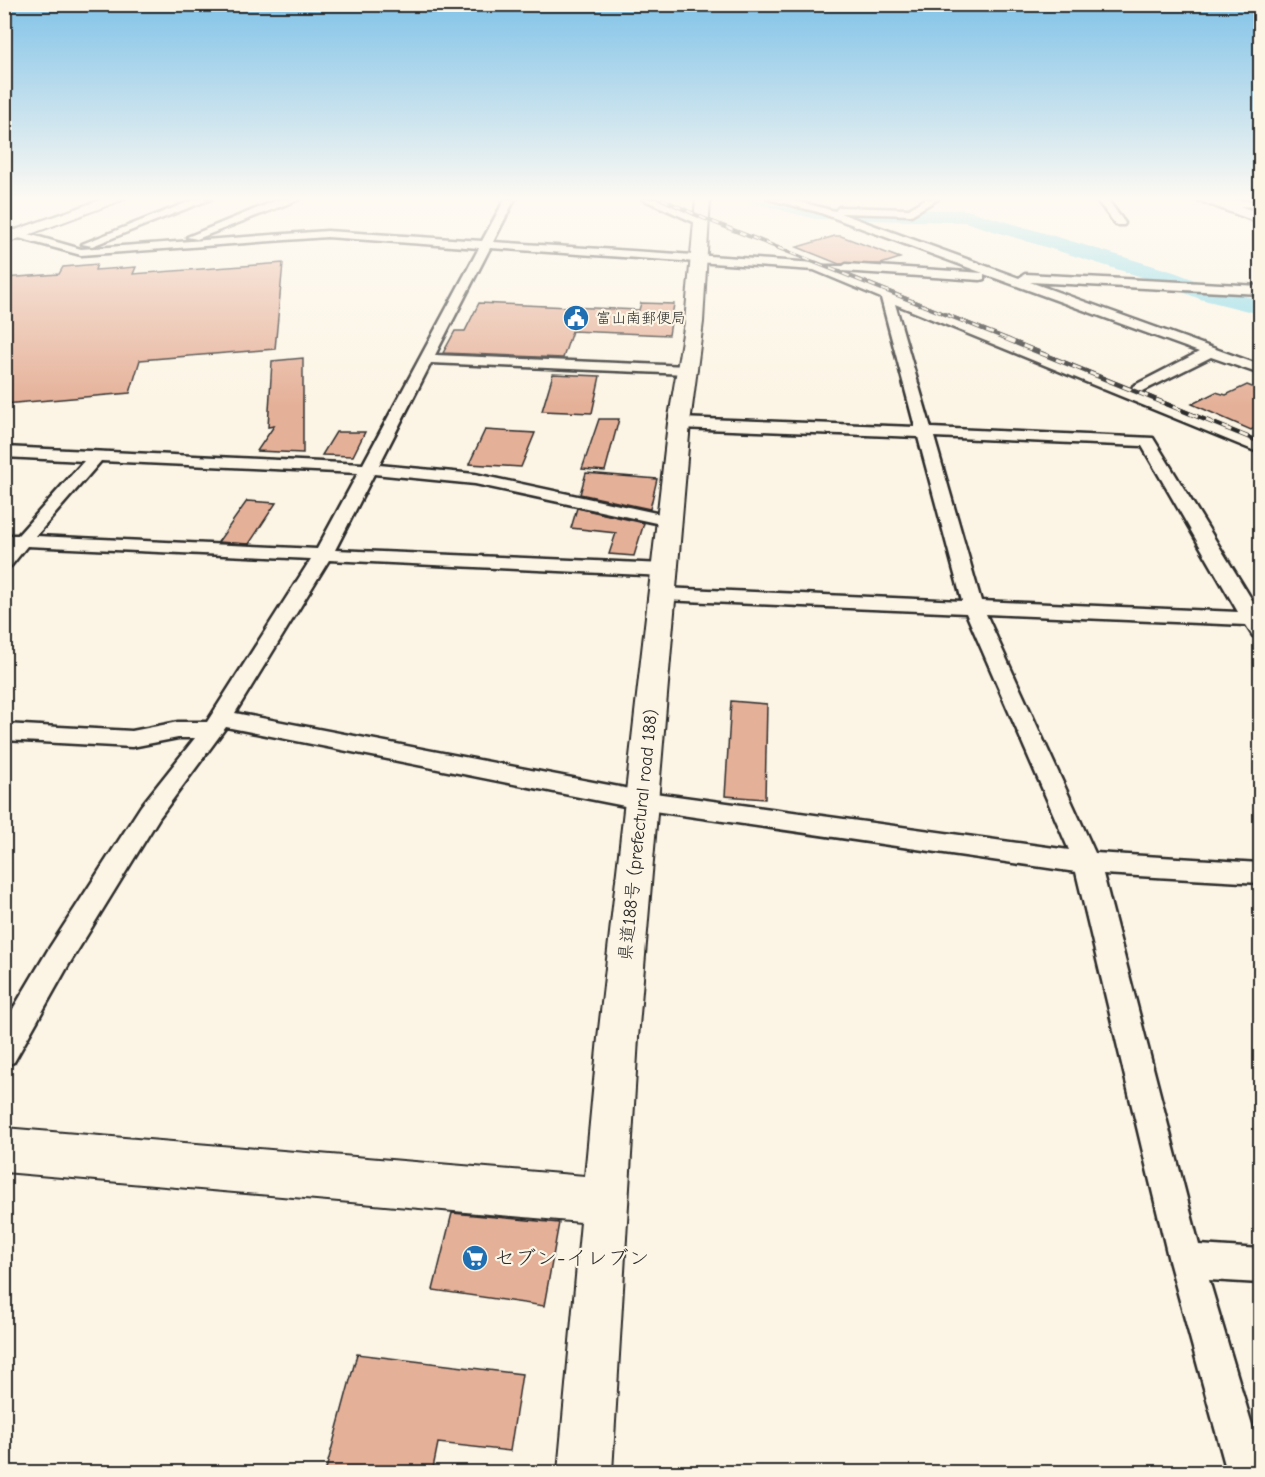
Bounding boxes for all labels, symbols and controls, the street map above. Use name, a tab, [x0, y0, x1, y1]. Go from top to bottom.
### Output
public building icon: 富山南郵便局	[561, 303, 591, 333]
place label: 富山南郵便局	[596, 309, 686, 327]
street label: 県道188号 (prefectural road 188)	[615, 708, 662, 962]
supermarket icon: セブン-イレブン	[460, 1243, 490, 1273]
place label: セブン-イレブン	[494, 1246, 649, 1270]

